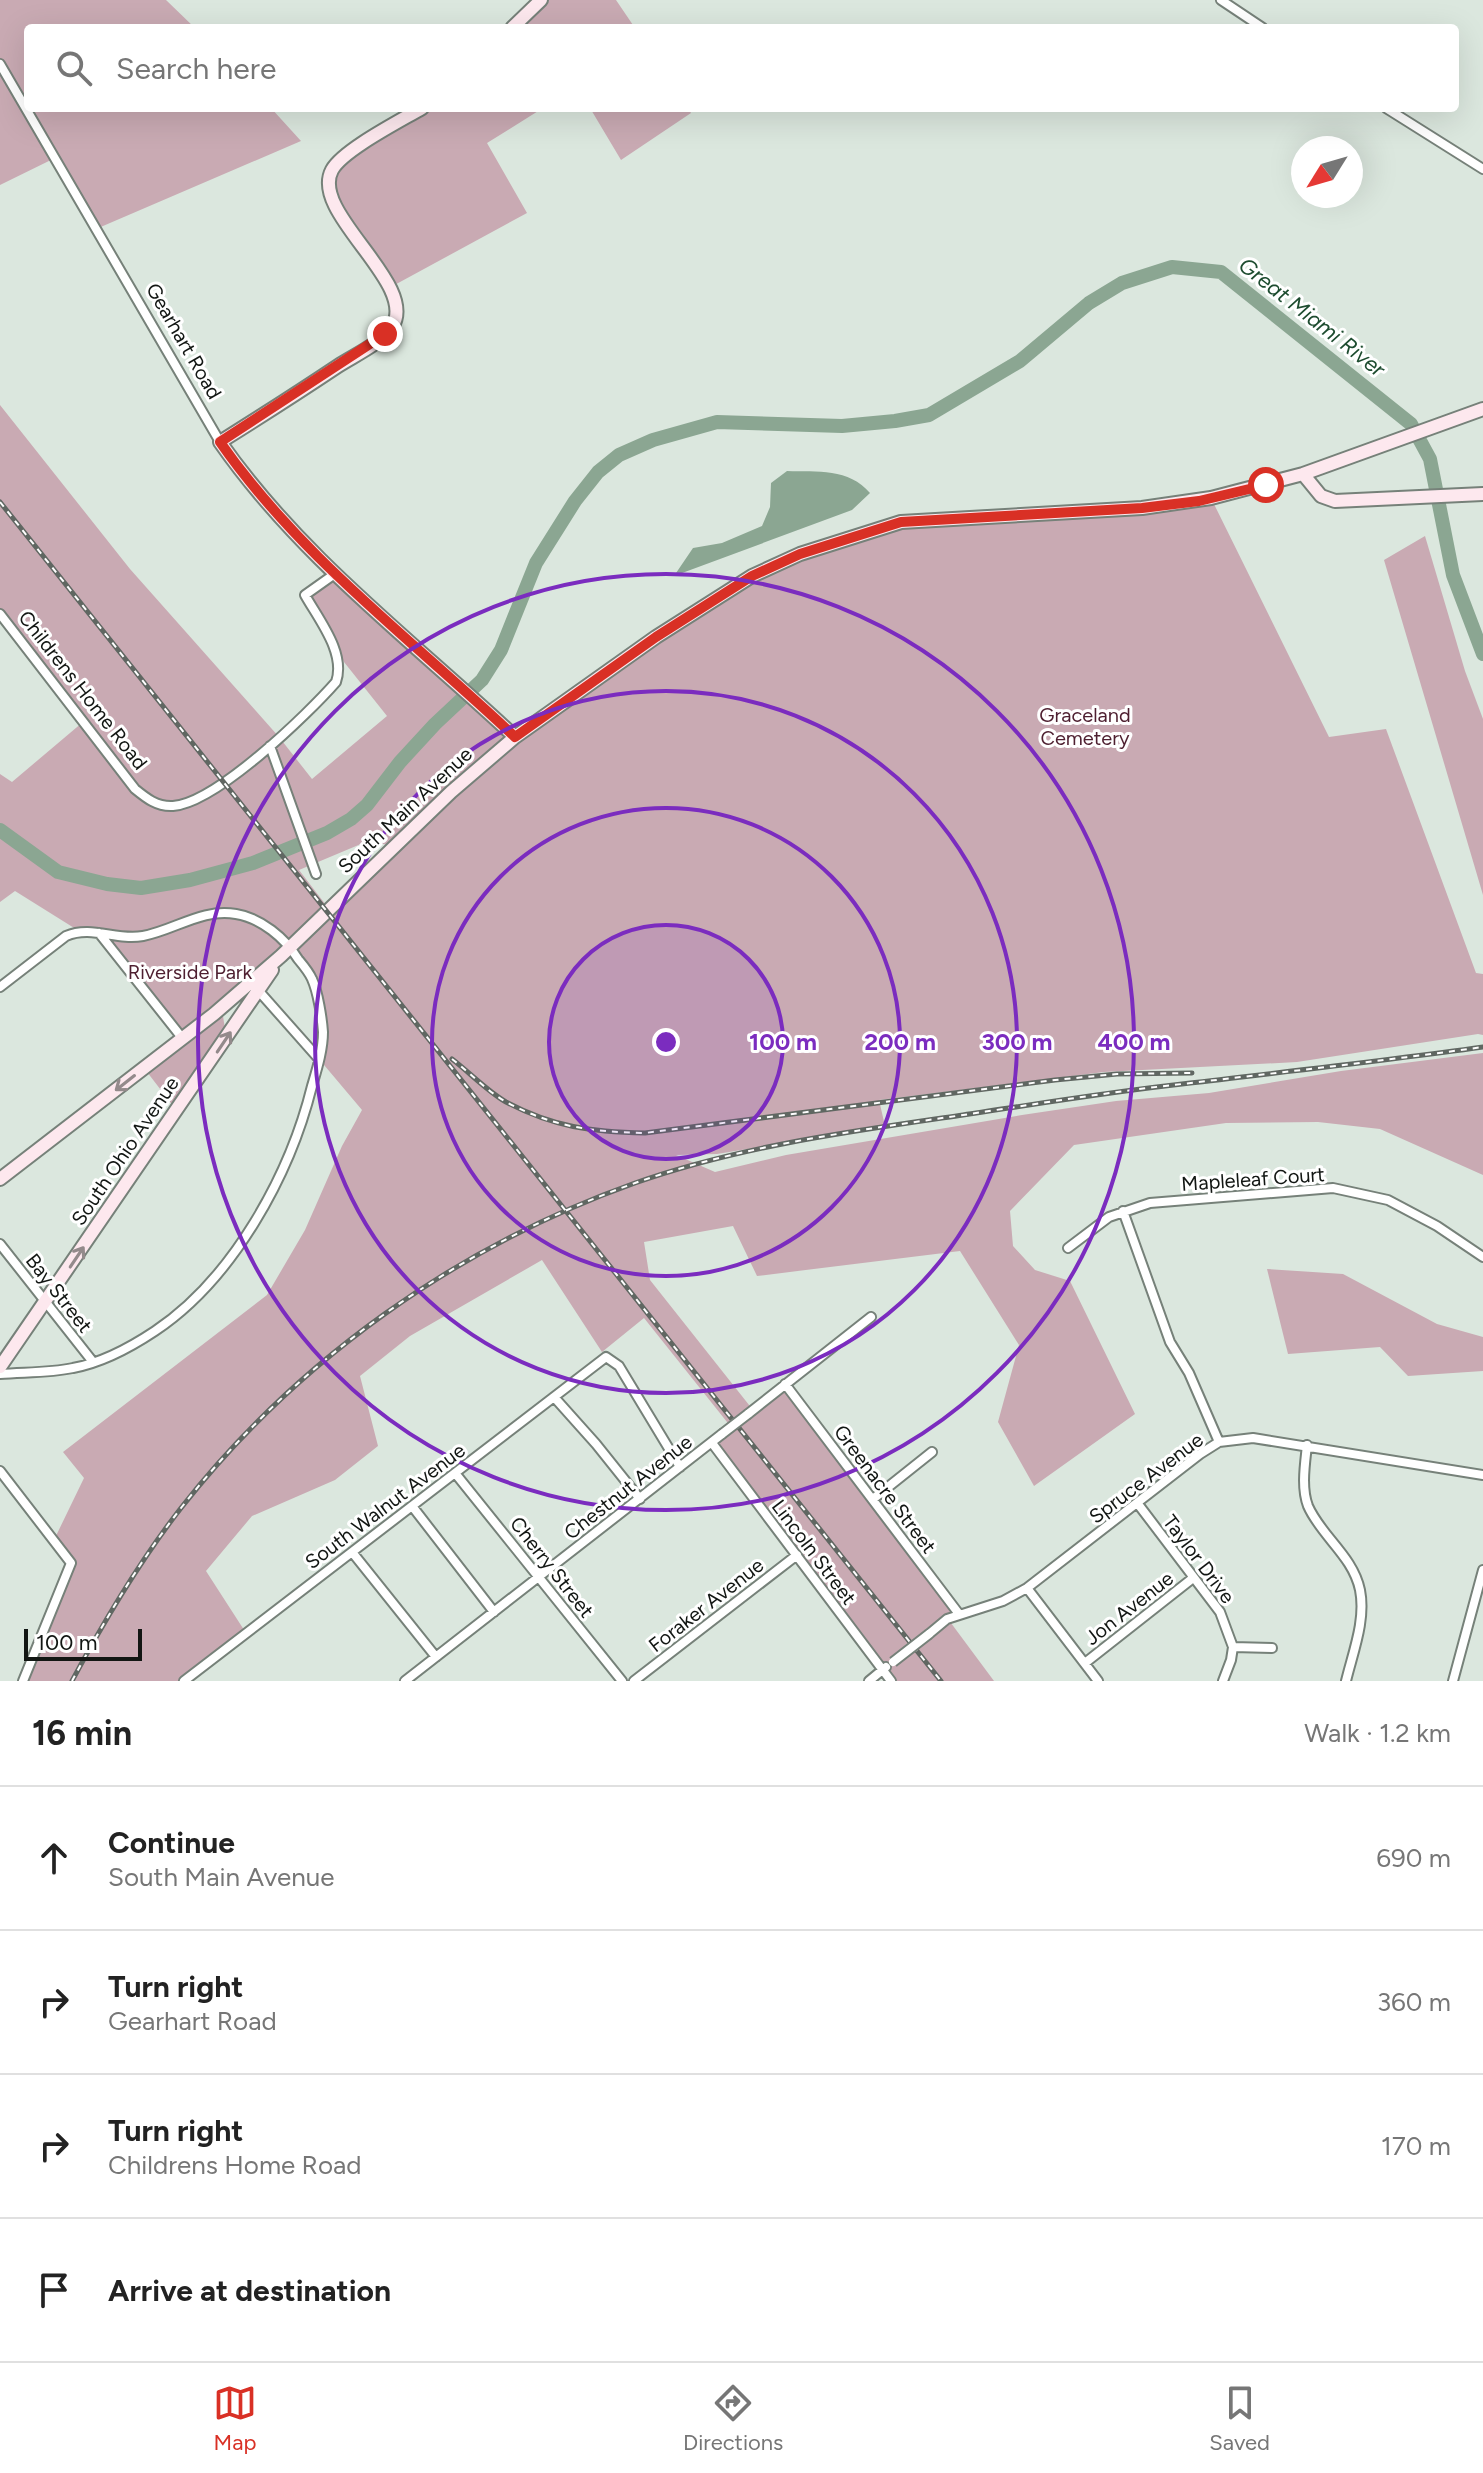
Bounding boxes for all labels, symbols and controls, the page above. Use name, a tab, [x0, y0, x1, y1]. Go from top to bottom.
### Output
search box	[24, 24, 1459, 112]
icon: search	[52, 46, 96, 90]
text: Search here	[116, 50, 276, 87]
north arrow	[1291, 136, 1363, 208]
water label: Great Miami River	[1233, 251, 1392, 384]
street label: Gearhart Road	[141, 279, 227, 403]
route end	[367, 316, 403, 352]
route start	[1248, 467, 1284, 503]
street label: Childrens Home Road	[14, 606, 152, 774]
park label: Graceland Cemetery	[1039, 703, 1131, 750]
street label: South Main Avenue	[333, 742, 477, 878]
park label: Riverside Park	[128, 960, 253, 984]
text: 100 m	[749, 1027, 817, 1056]
text: 200 m	[864, 1027, 936, 1056]
text: 300 m	[981, 1027, 1053, 1056]
text: 400 m	[1098, 1027, 1170, 1056]
centre of rings	[652, 1028, 680, 1056]
one-way arrow	[215, 1032, 232, 1054]
street label: South Ohio Avenue	[66, 1072, 184, 1230]
one-way arrow	[115, 1075, 136, 1092]
street label: Mapleleaf Court	[1181, 1162, 1325, 1196]
one-way arrow	[69, 1247, 85, 1269]
street label: Bay Street	[21, 1249, 97, 1337]
street label: Greenacre Street	[829, 1420, 941, 1558]
street label: Spruce Avenue	[1084, 1427, 1208, 1529]
street label: Chestnut Avenue	[559, 1430, 697, 1544]
street label: South Walnut Avenue	[300, 1438, 470, 1574]
street label: Lincoln Street	[767, 1495, 861, 1609]
street label: Taylor Drive	[1158, 1510, 1240, 1608]
street label: Cherry Street	[505, 1512, 599, 1622]
street label: Foraker Avenue	[644, 1553, 768, 1657]
street label: Jon Avenue	[1080, 1566, 1178, 1650]
scale bar	[24, 1625, 142, 1661]
text: 100 m	[36, 1629, 97, 1656]
text: 16 min	[32, 1713, 132, 1754]
text: Walk · 1.2 km	[1304, 1717, 1451, 1749]
text: Continue	[108, 1824, 235, 1861]
icon: ahead	[32, 1836, 76, 1880]
text: 690 m	[1376, 1842, 1451, 1874]
text: South Main Avenue	[108, 1861, 334, 1893]
text: Turn right	[108, 1968, 243, 2005]
icon: right	[32, 1980, 76, 2024]
text: 360 m	[1377, 1986, 1451, 2018]
text: Gearhart Road	[108, 2005, 277, 2037]
text: Turn right	[108, 2112, 243, 2149]
icon: right	[32, 2124, 76, 2168]
text: 170 m	[1381, 2130, 1451, 2162]
text: Childrens Home Road	[108, 2149, 361, 2181]
icon: arrive	[32, 2268, 76, 2312]
text: Arrive at destination	[108, 2272, 391, 2309]
tab: Map	[213, 2381, 257, 2456]
tab: Directions	[683, 2381, 783, 2456]
tab: Saved	[1209, 2381, 1270, 2456]

